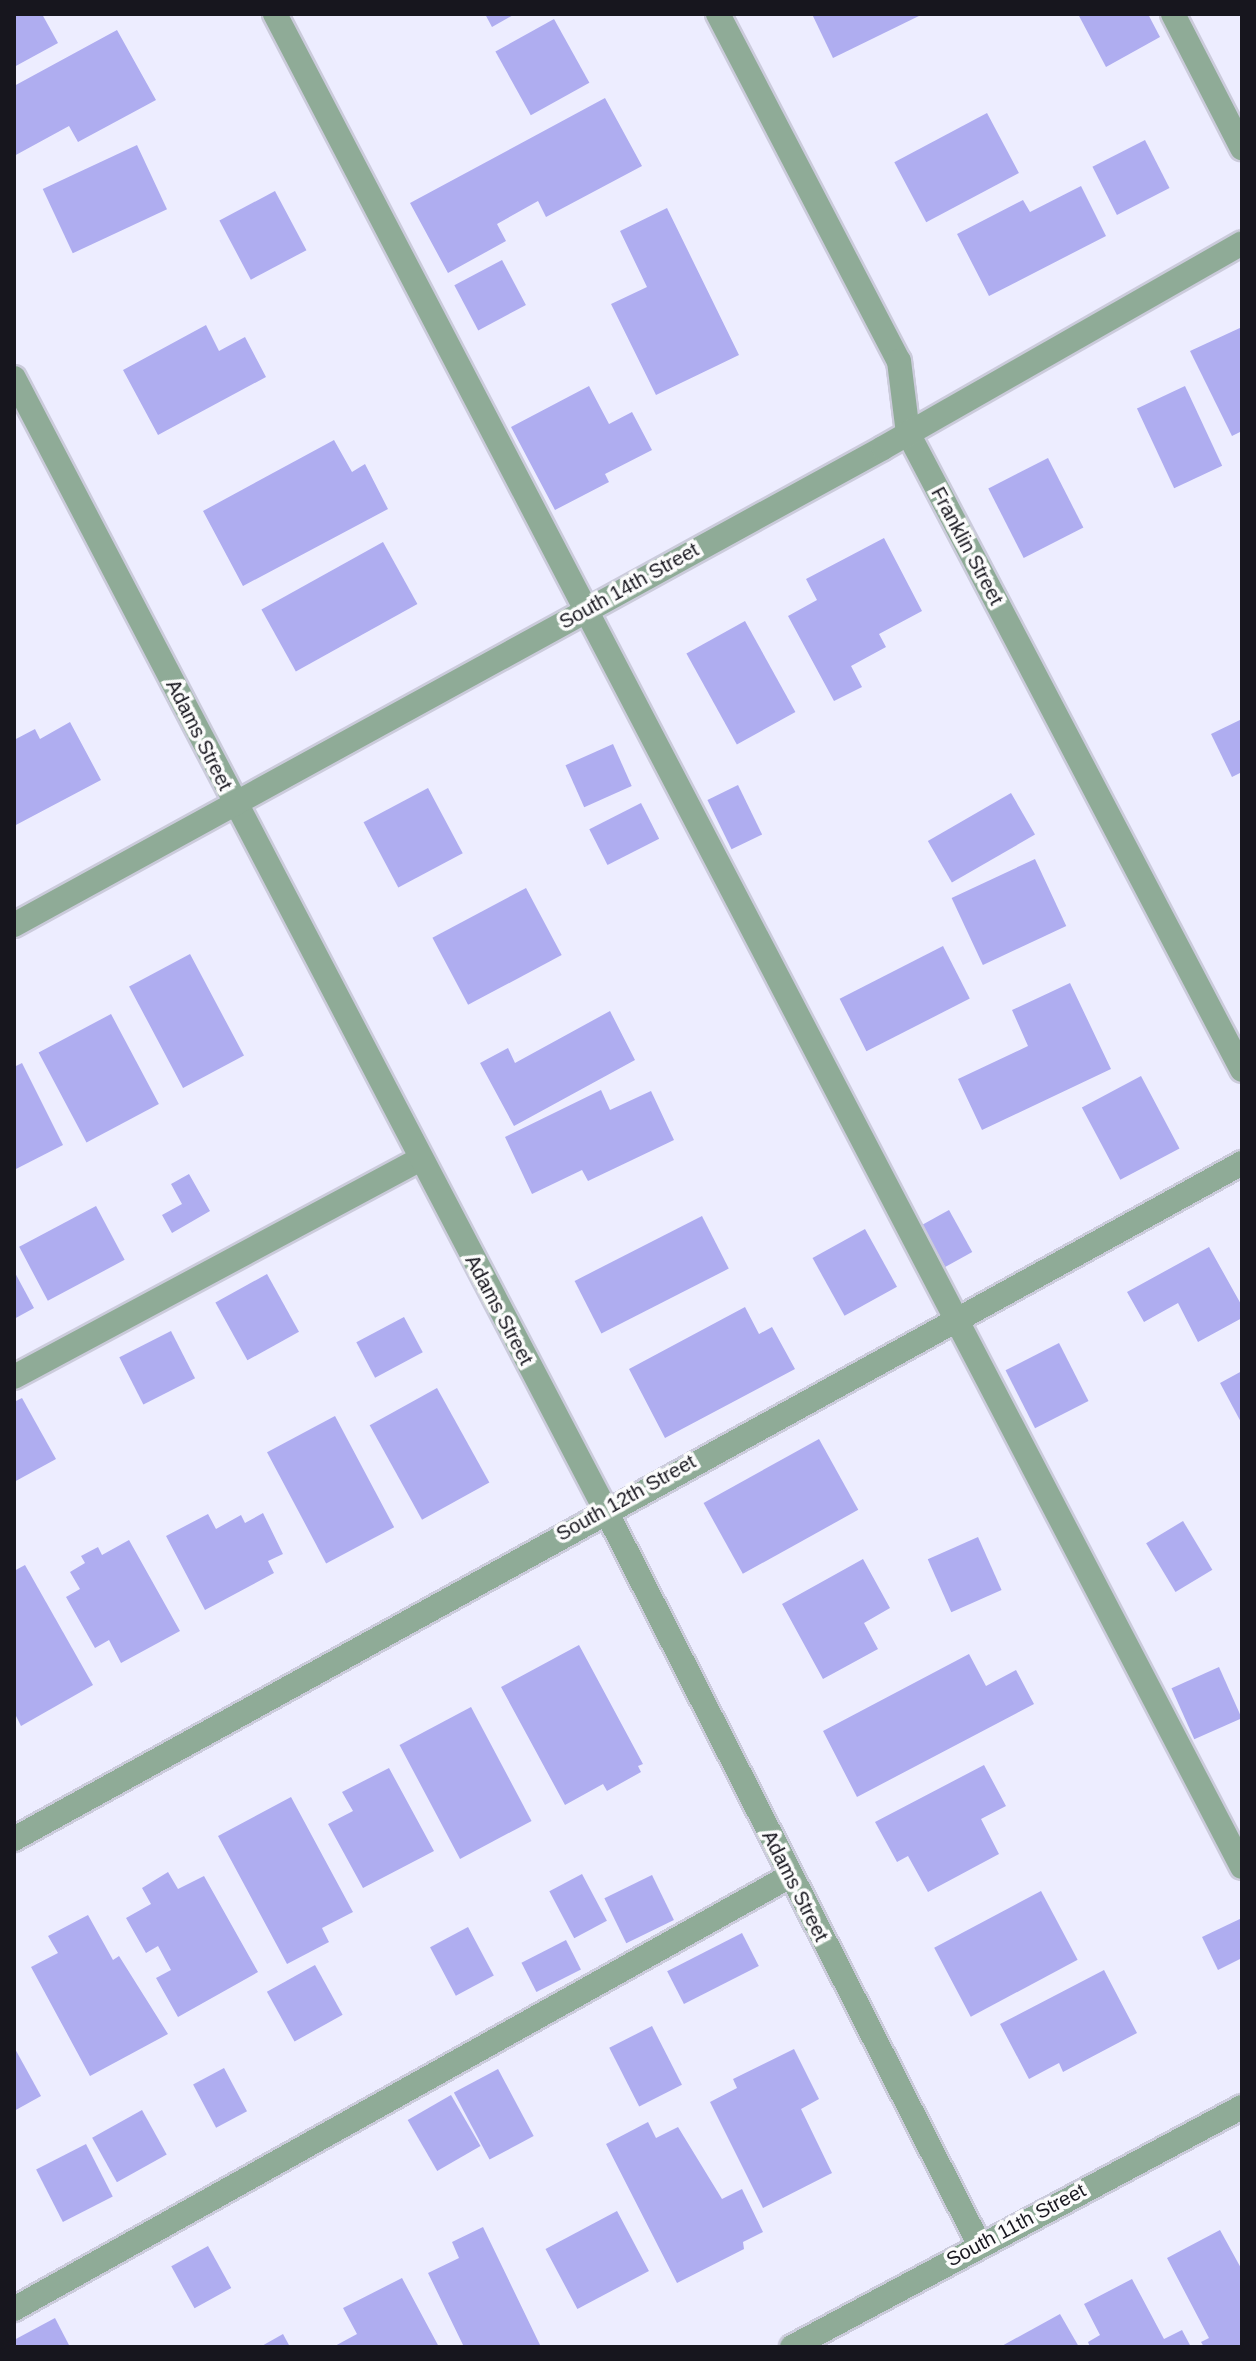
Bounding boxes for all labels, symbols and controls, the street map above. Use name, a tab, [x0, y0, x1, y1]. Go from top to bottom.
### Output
street label: Franklin Street	[926, 483, 1008, 609]
street label: South 14th Street	[555, 538, 703, 634]
street label: Adams Street	[161, 676, 237, 794]
street label: Adams Street	[460, 1251, 538, 1369]
street label: South 12th Street	[552, 1450, 700, 1546]
street label: Adams Street	[757, 1827, 833, 1945]
street label: South 11th Street	[942, 2178, 1090, 2272]

